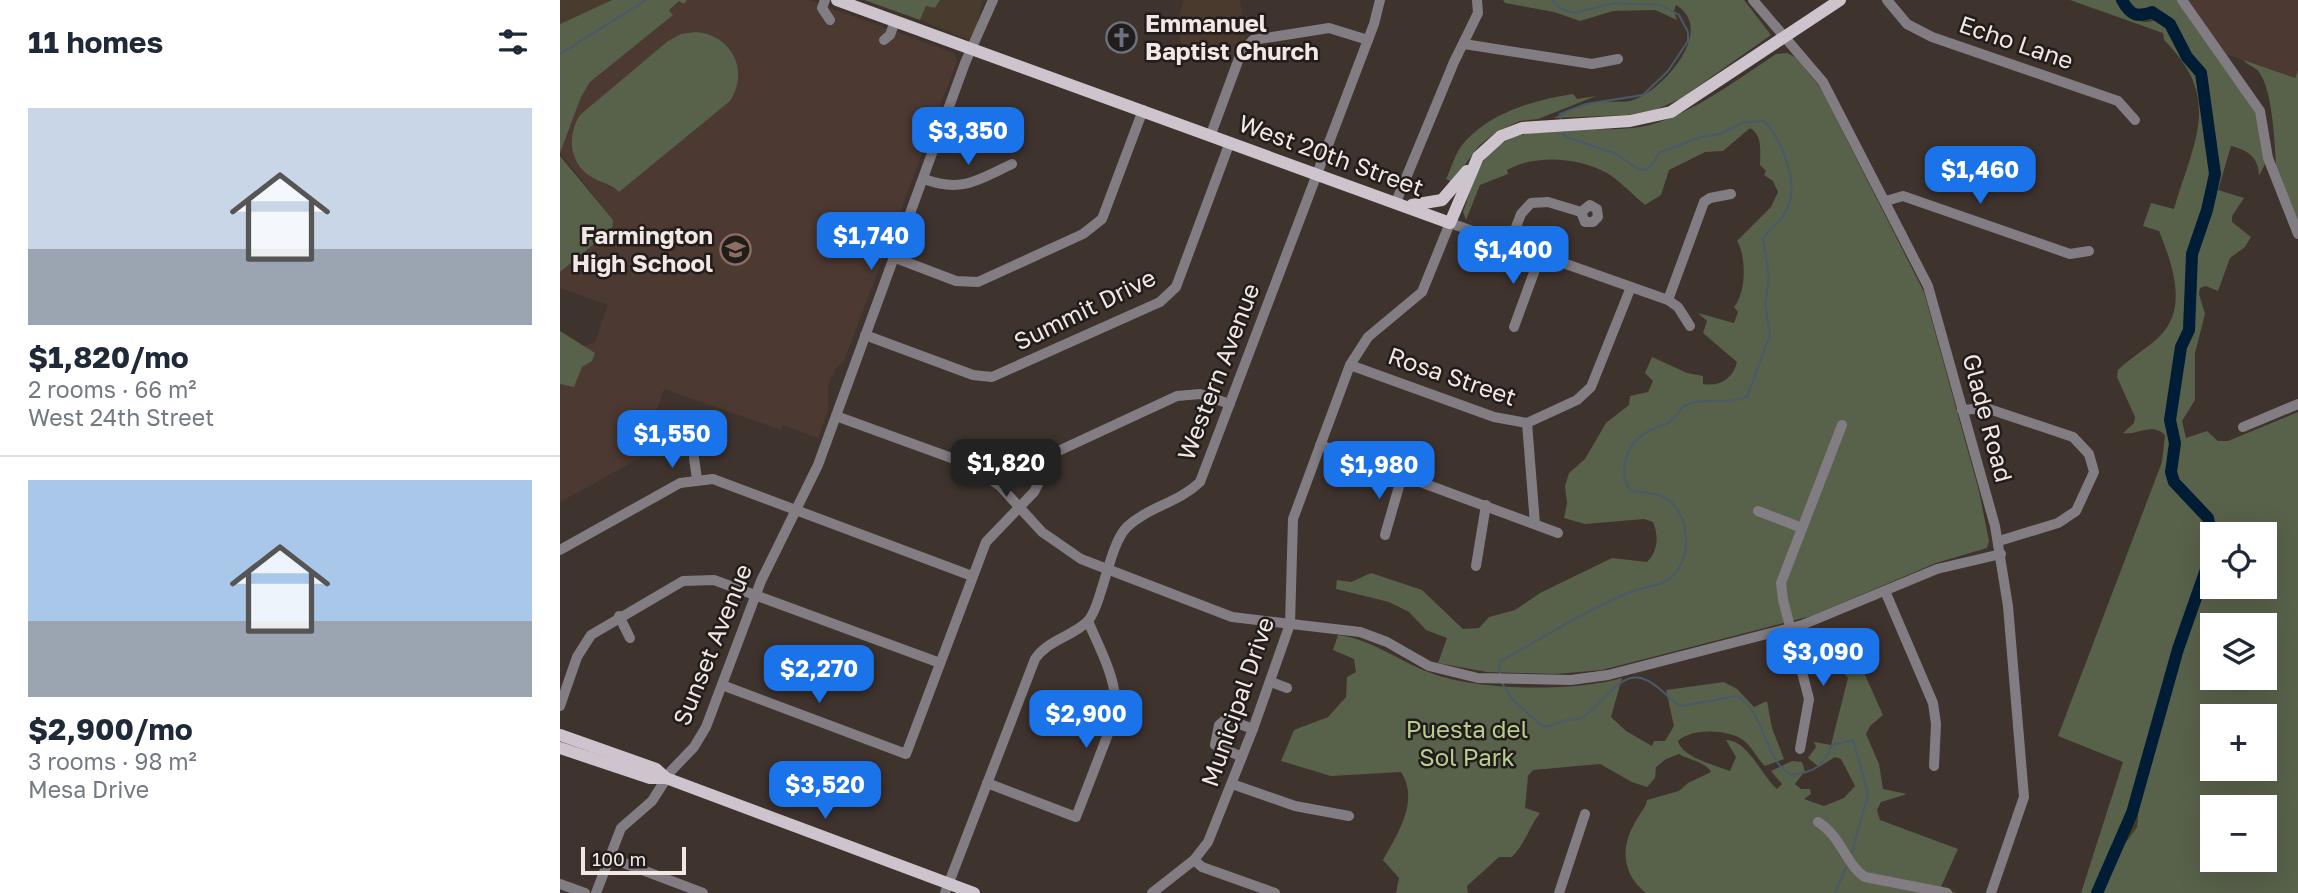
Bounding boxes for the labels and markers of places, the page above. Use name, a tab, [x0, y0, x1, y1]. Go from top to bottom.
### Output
place label: Emmanuel Baptist Church	[1145, 8, 1319, 65]
church icon: Emmanuel Baptist Church	[1105, 21, 1139, 55]
pin: $3,350	[911, 108, 1025, 167]
pin: $1,460	[1923, 146, 2037, 206]
pin: $1,740	[814, 212, 928, 272]
place label: Farmington High School	[572, 220, 713, 277]
pin: $1,400	[1456, 226, 1570, 286]
school or university icon: Farmington High School	[719, 233, 753, 267]
pin: $1,550	[615, 410, 729, 470]
pin: $1,820	[949, 440, 1063, 499]
pin: $1,980	[1322, 442, 1436, 501]
pin: $3,090	[1766, 628, 1880, 688]
pin: $2,270	[762, 646, 876, 705]
pin: $2,900	[1029, 690, 1143, 750]
pin: $3,520	[768, 762, 882, 821]

